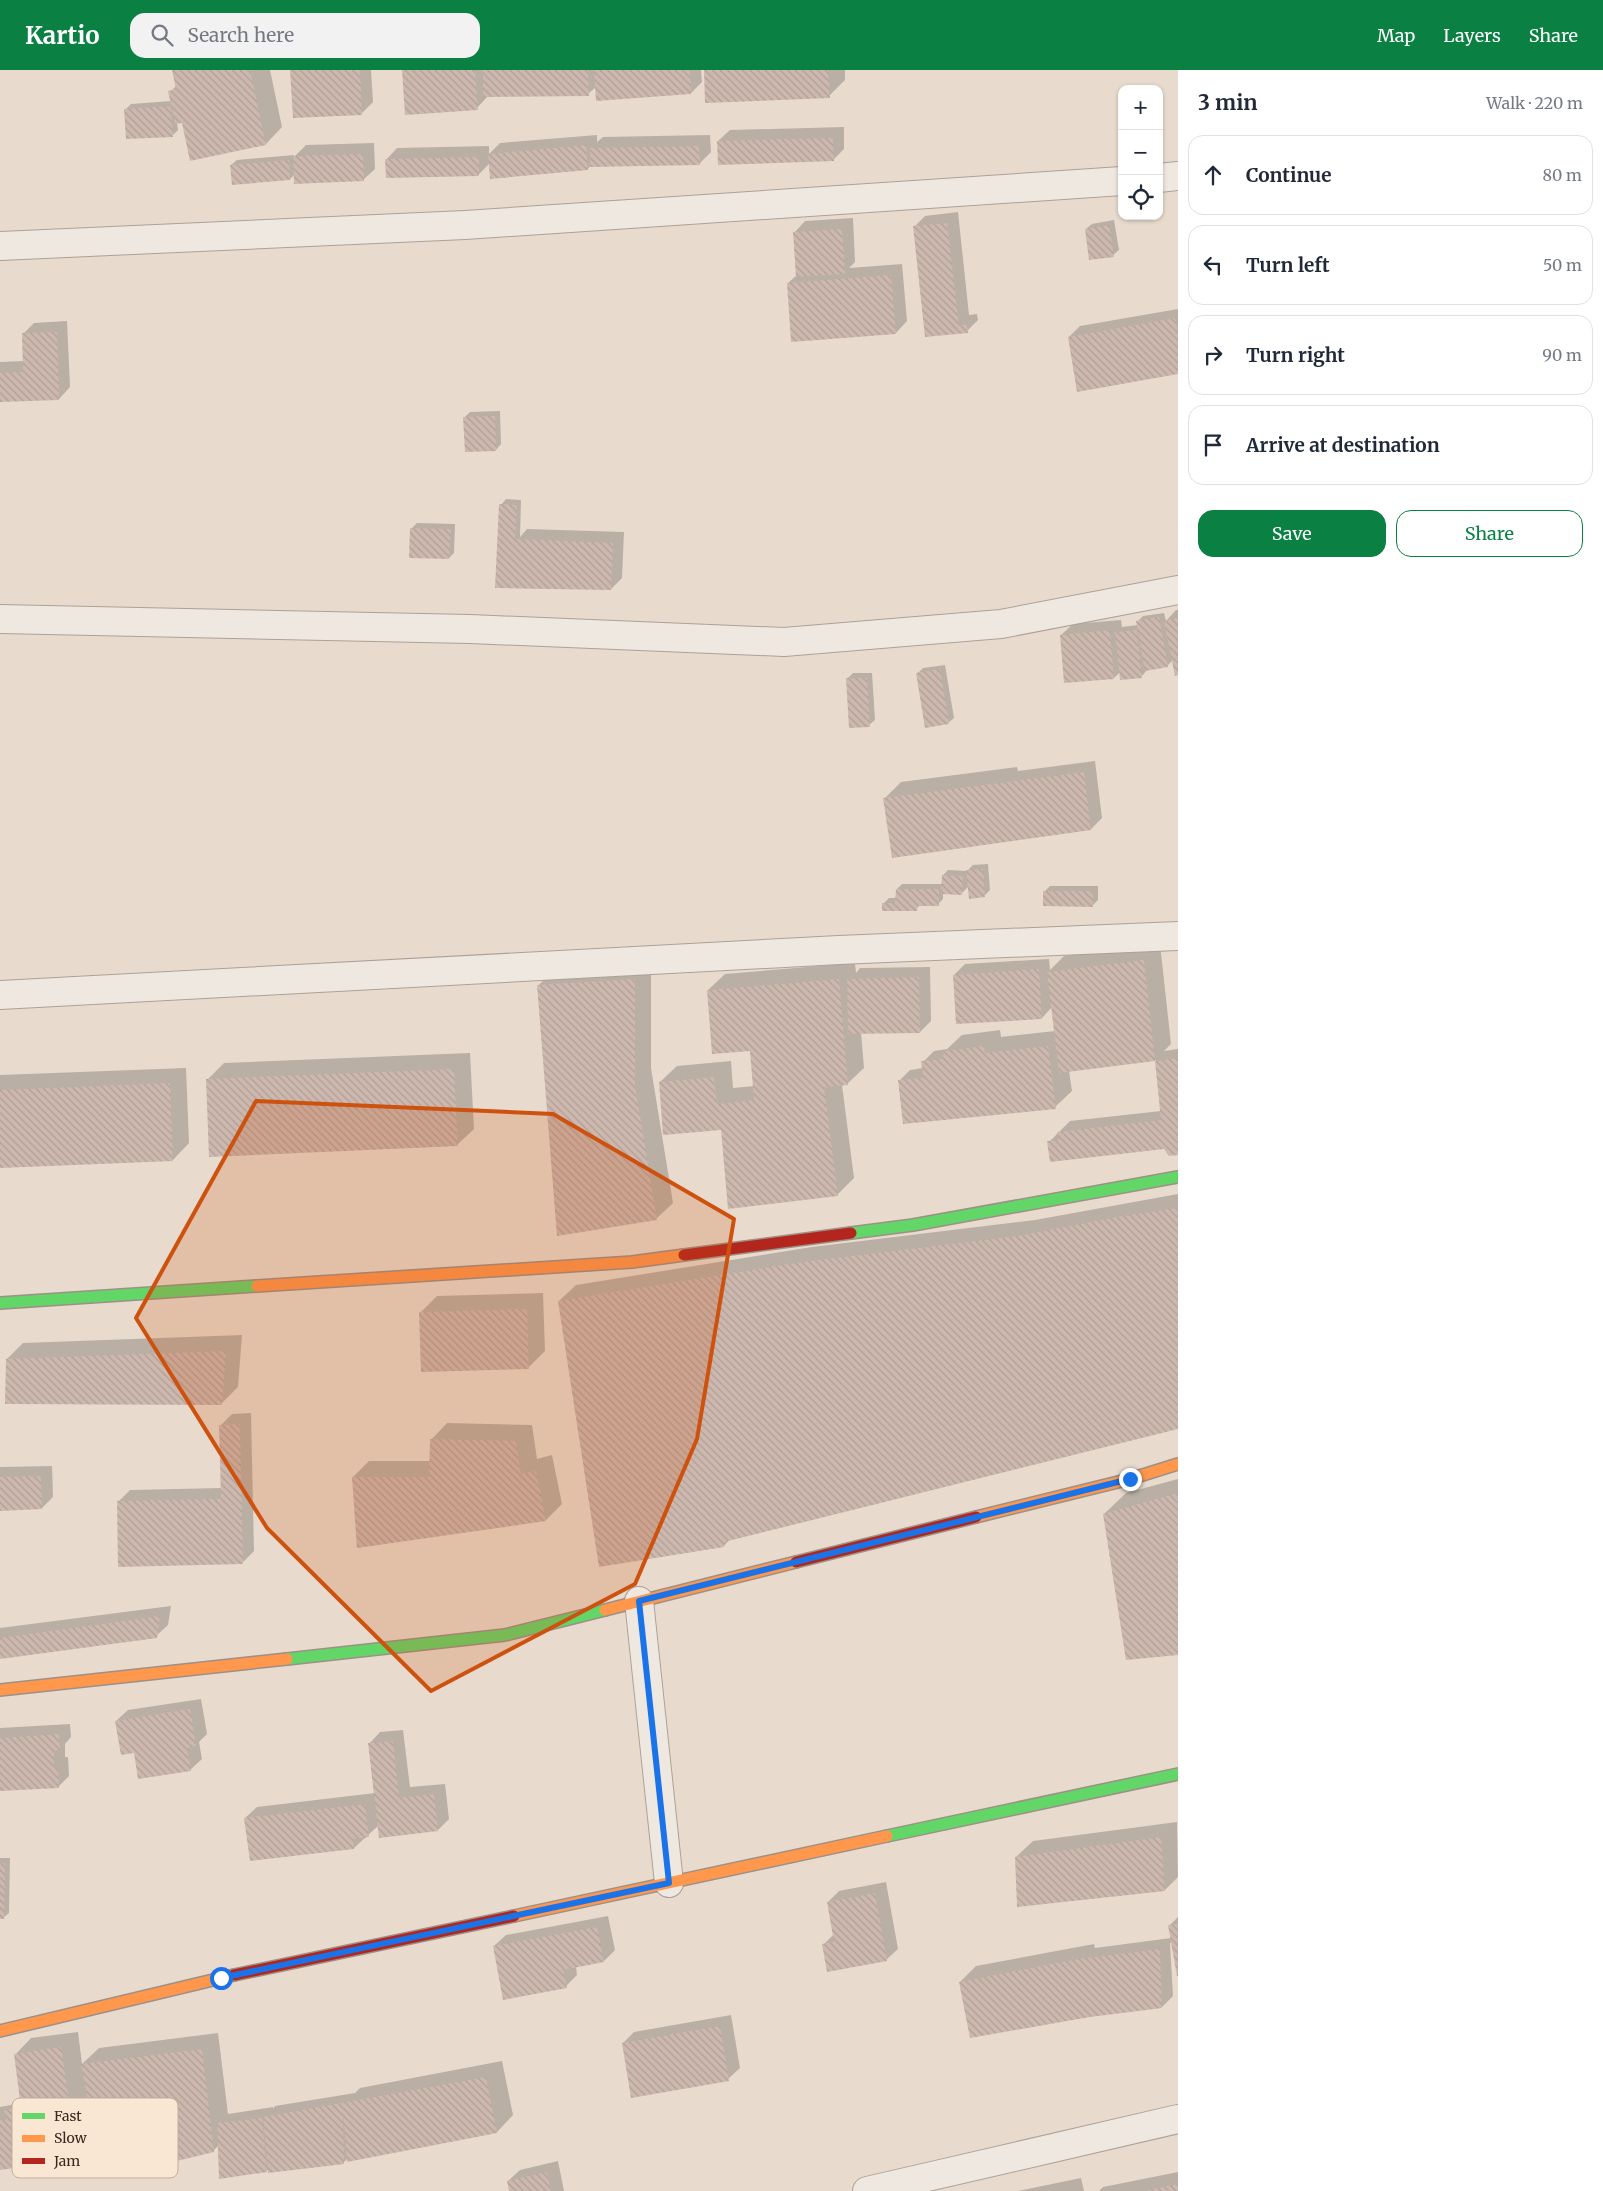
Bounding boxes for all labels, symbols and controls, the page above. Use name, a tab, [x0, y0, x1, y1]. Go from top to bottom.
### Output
search box	[130, 13, 480, 58]
text: Kartio	[25, 20, 100, 51]
icon: search	[148, 21, 176, 49]
text: Search here	[188, 23, 294, 47]
text: Map	[1377, 24, 1415, 47]
text: Layers	[1443, 24, 1501, 47]
text: Share	[1529, 24, 1578, 47]
map controls	[1118, 85, 1163, 220]
button: +	[1118, 85, 1163, 130]
text: 3 min	[1198, 89, 1257, 116]
text: Walk · 220 m	[1486, 93, 1583, 113]
button: −	[1118, 130, 1163, 175]
icon: ahead	[1199, 161, 1227, 189]
text: Continue	[1246, 163, 1332, 187]
text: 80 m	[1543, 165, 1582, 185]
button: locate	[1118, 175, 1163, 220]
icon: left	[1199, 251, 1227, 279]
text: Turn left	[1246, 253, 1330, 277]
text: 50 m	[1543, 255, 1582, 275]
icon: right	[1199, 341, 1227, 369]
text: Turn right	[1246, 343, 1345, 367]
text: 90 m	[1542, 345, 1582, 365]
icon: arrive	[1199, 431, 1227, 459]
text: Arrive at destination	[1246, 433, 1440, 457]
button: Save	[1198, 510, 1386, 557]
button: Share	[1396, 510, 1583, 557]
route end	[1119, 1468, 1142, 1491]
route start	[210, 1967, 233, 1990]
legend	[12, 2098, 178, 2178]
text: Fast	[54, 2107, 82, 2125]
text: Slow	[54, 2129, 87, 2147]
text: Jam	[53, 2152, 80, 2170]

